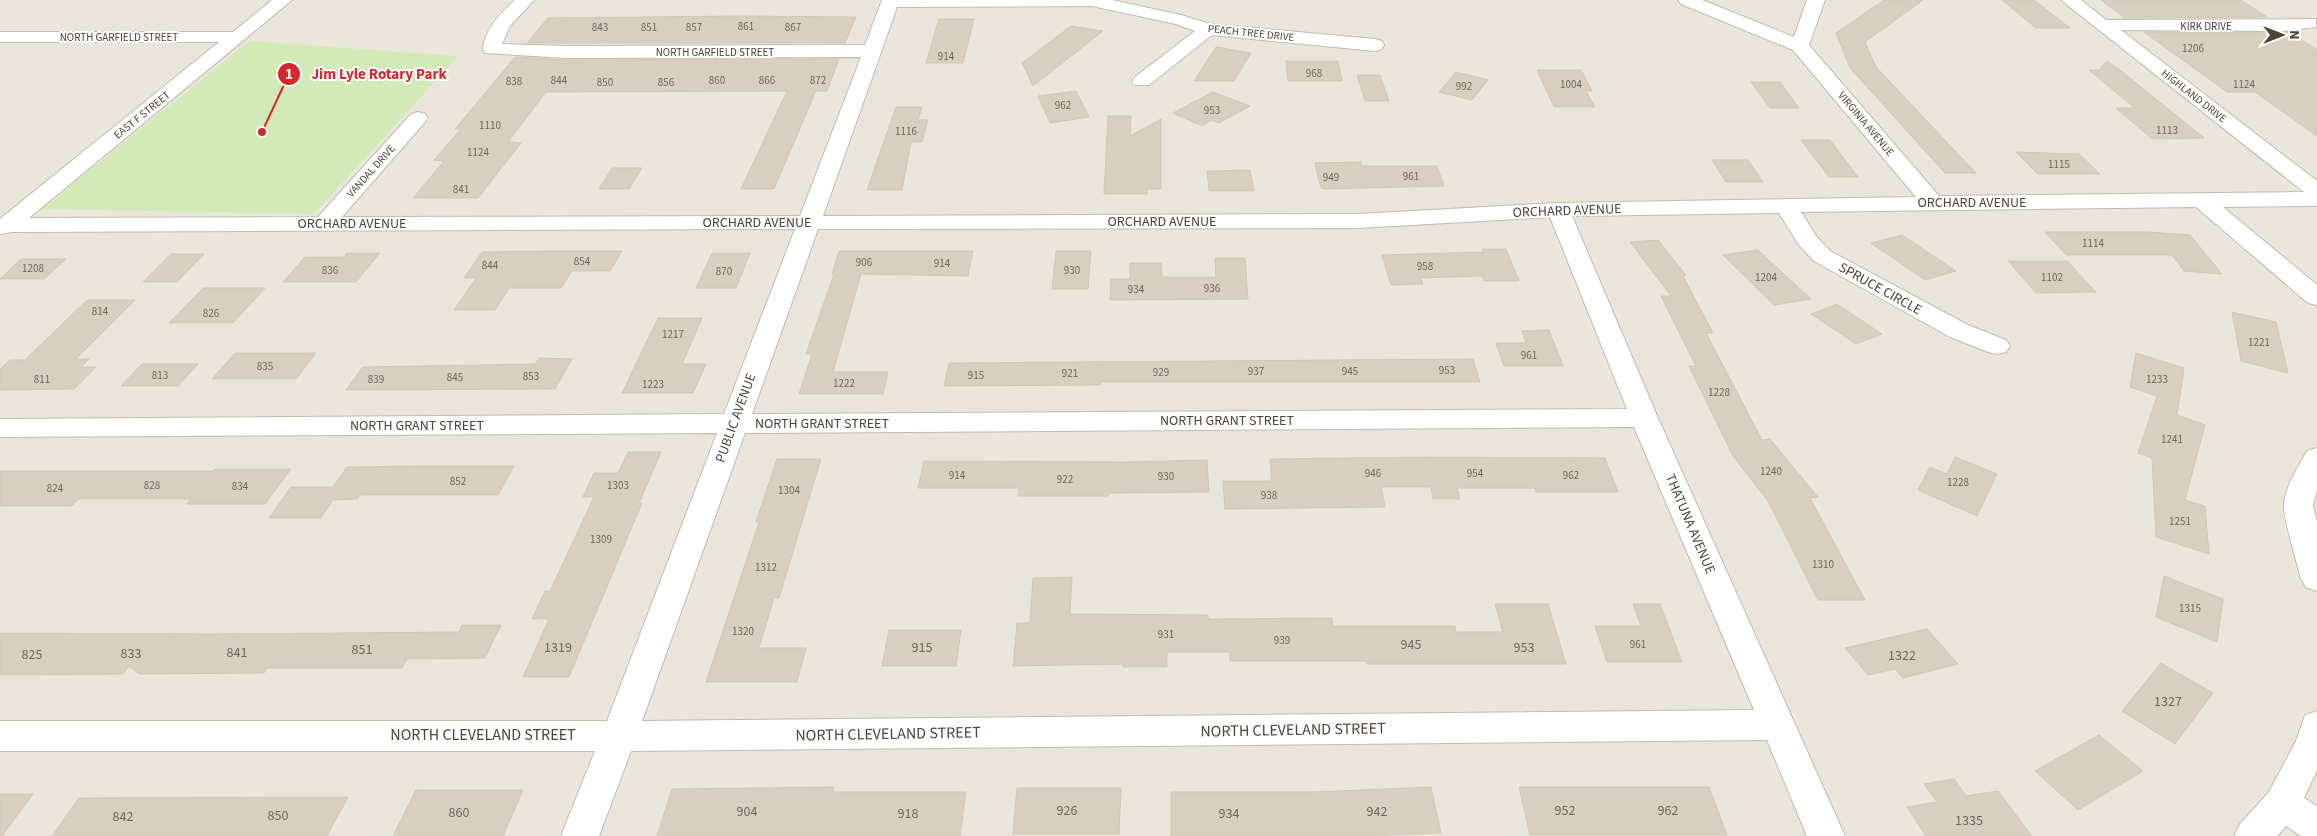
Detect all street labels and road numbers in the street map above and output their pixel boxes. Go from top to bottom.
street label: KIRK DRIVE [2180,19,2232,34]
street label: PEACH TREE DRIVE [1207,21,1295,45]
street label: NORTH GARFIELD STREET [60,30,178,45]
street label: NORTH GARFIELD STREET [656,45,774,60]
street label: HIGHLAND DRIVE [2158,66,2230,126]
street label: EAST F STREET [111,88,173,142]
street label: VIRGINIA AVENUE [1835,89,1898,160]
street label: VANDAL DRIVE [343,141,399,201]
street label: ORCHARD AVENUE [1918,193,2026,213]
street label: ORCHARD AVENUE [1512,199,1622,223]
street label: ORCHARD AVENUE [1108,212,1216,232]
street label: ORCHARD AVENUE [703,213,811,233]
street label: ORCHARD AVENUE [298,214,406,234]
street label: SPRUCE CIRCLE [1835,258,1925,320]
street label: PUBLIC AVENUE [711,370,761,466]
street label: NORTH GRANT STREET [1160,411,1294,431]
street label: NORTH GRANT STREET [755,414,889,434]
street label: NORTH GRANT STREET [350,416,484,436]
street label: THATUNA AVENUE [1660,471,1720,577]
street label: NORTH CLEVELAND STREET [1200,717,1386,743]
street label: NORTH CLEVELAND STREET [795,721,981,747]
street label: NORTH CLEVELAND STREET [390,724,576,746]

